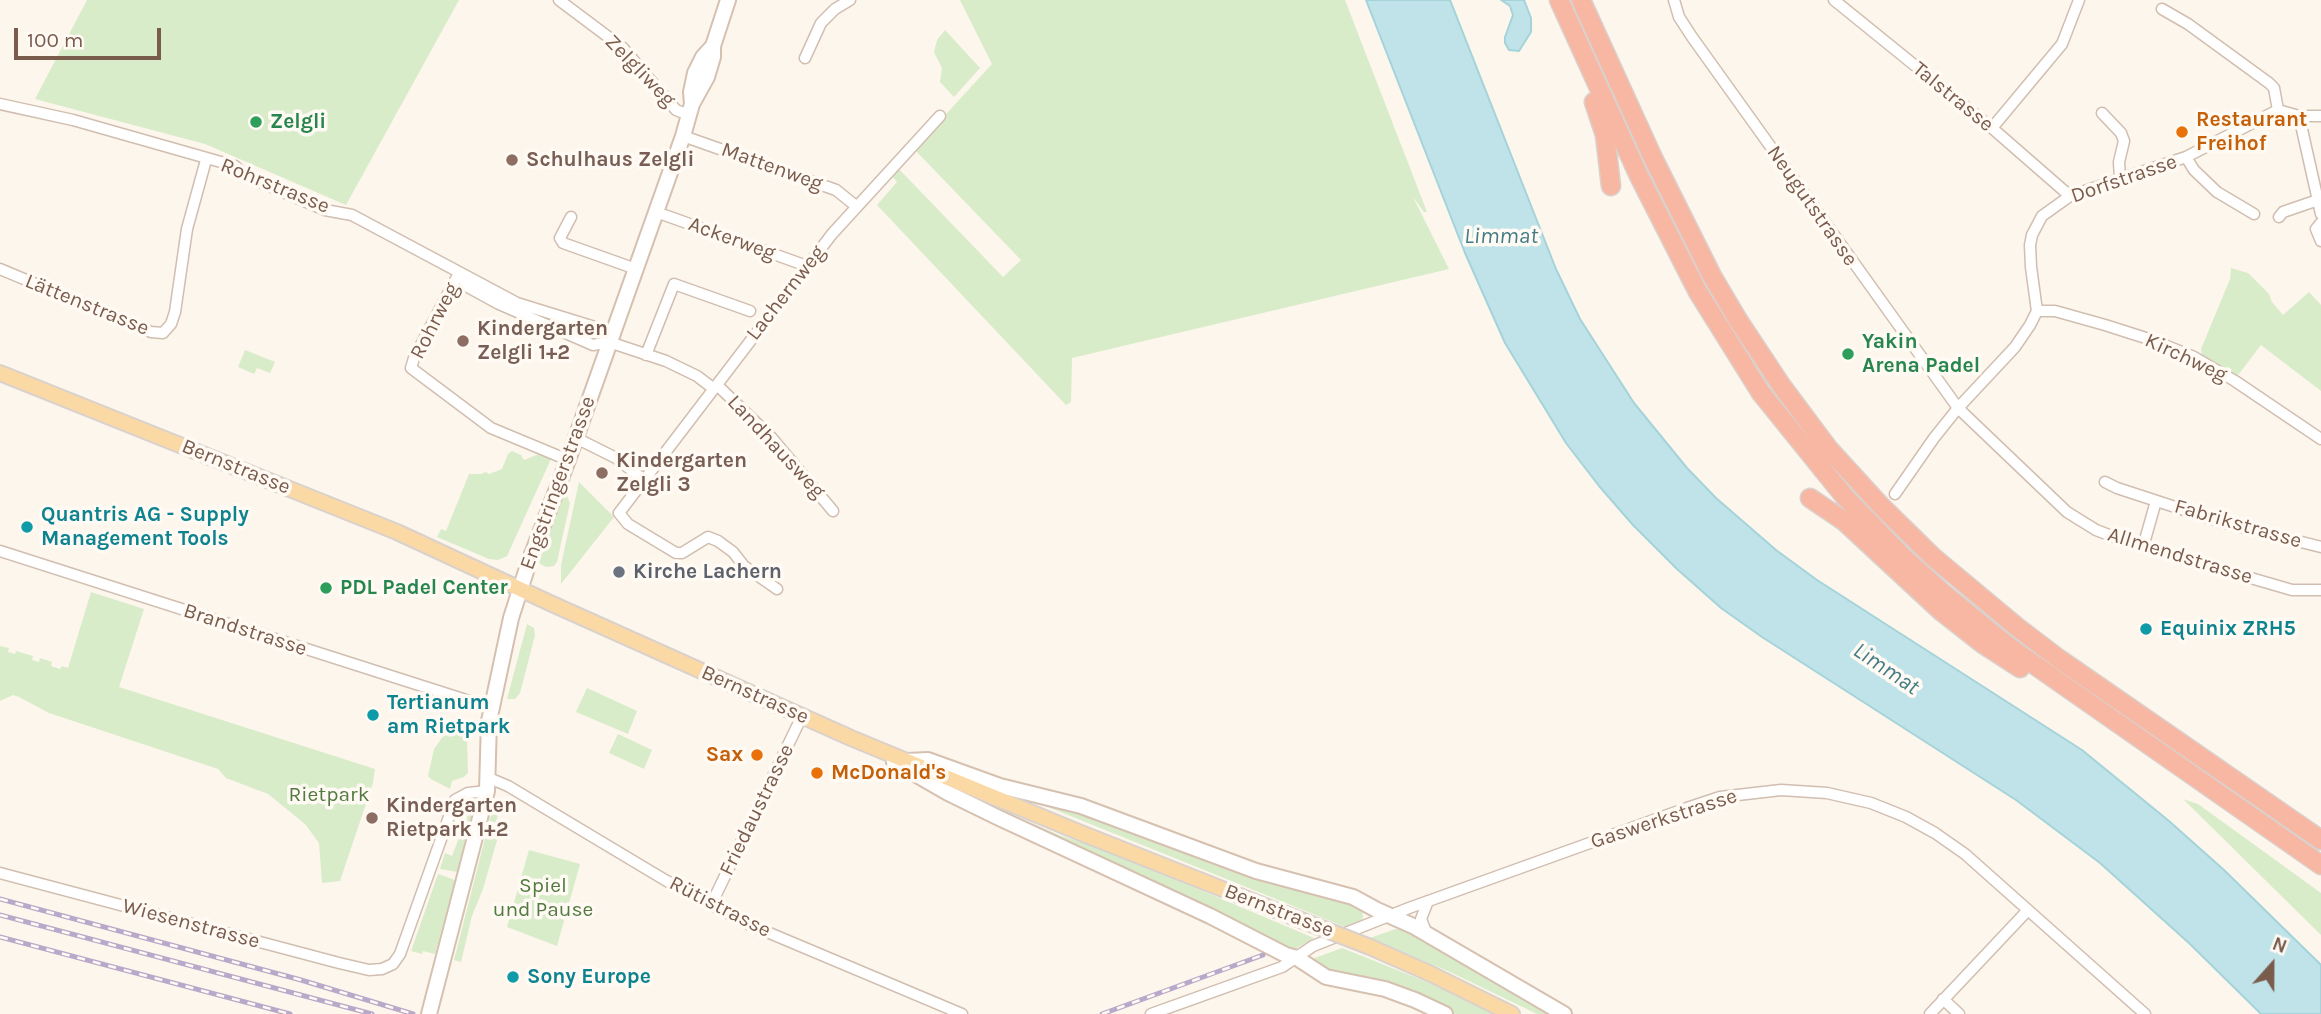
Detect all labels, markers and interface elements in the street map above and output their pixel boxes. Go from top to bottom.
scale bar [18,14,164,58]
text: 100 m [27,28,84,52]
street label: Zelgliweg [599,30,681,112]
street label: Talstrasse [1907,57,1999,137]
place label: Restaurant Freihof [2196,107,2307,157]
place label: Zelgli [270,109,326,135]
marker: Zelgli [248,114,264,130]
marker: Restaurant Freihof [2174,124,2190,140]
street label: Mattenweg [718,137,826,197]
street label: Neugutstrasse [1761,141,1863,271]
place label: Schulhaus Zelgli [526,147,694,173]
street label: Dorfstrasse [2068,149,2180,209]
marker: Schulhaus Zelgli [504,152,520,168]
street label: Rohrstrasse [217,153,333,219]
street label: Ackerweg [685,212,779,266]
water label: Limmat [1464,222,1538,250]
street label: Lachernweg [741,240,831,346]
street label: Lättenstrasse [21,269,153,341]
street label: Rohrweg [405,279,465,363]
place label: Kindergarten Zelgli 1+2 [477,316,608,366]
street label: Kirchweg [2141,328,2231,388]
place label: Yakin Arena Padel [1862,329,1980,379]
marker: Kindergarten Zelgli 1+2 [455,333,471,349]
marker: Yakin Arena Padel [1840,346,1856,362]
street label: Landhausweg [722,390,830,504]
street label: Engstringerstrasse [515,393,601,573]
street label: Bernstrasse [178,434,294,500]
place label: Kindergarten Zelgli 3 [616,448,747,498]
marker: Kindergarten Zelgli 3 [594,465,610,481]
street label: Fabrikstrasse [2172,494,2304,554]
place label: Quantris AG - Supply Management Tools [41,502,249,552]
marker: Quantris AG - Supply Management Tools [19,519,35,535]
street label: Allmendstrasse [2104,522,2256,590]
place label: Kirche Lachern [633,559,782,585]
marker: Kirche Lachern [611,564,627,580]
place label: PDL Padel Center [340,575,508,601]
marker: PDL Padel Center [318,580,334,596]
street label: Brandstrasse [180,598,310,662]
place label: Equinix ZRH5 [2160,616,2296,642]
marker: Equinix ZRH5 [2138,621,2154,637]
water label: Limmat [1848,637,1924,701]
street label: Bernstrasse [697,660,813,730]
place label: Tertianum am Rietpark [387,690,510,740]
marker: Tertianum am Rietpark [365,707,381,723]
street label: Friedaustrasse [714,740,800,880]
place label: Sax [706,742,743,768]
marker: Sax [749,747,765,763]
place label: McDonald's [831,760,946,786]
marker: McDonald's [809,765,825,781]
park label: Rietpark [288,782,370,808]
street label: Gaswerkstrasse [1588,783,1740,855]
place label: Kindergarten Rietpark 1+2 [386,793,517,843]
marker: Kindergarten Rietpark 1+2 [364,810,380,826]
street label: Rütistrasse [665,871,775,943]
park label: Spiel und Pause [493,873,593,923]
street label: Bernstrasse [1221,879,1337,943]
street label: Wiesenstrasse [120,894,262,954]
north arrow [2237,930,2307,1000]
text: N [2269,933,2290,958]
place label: Sony Europe [527,964,651,990]
marker: Sony Europe [505,969,521,985]

